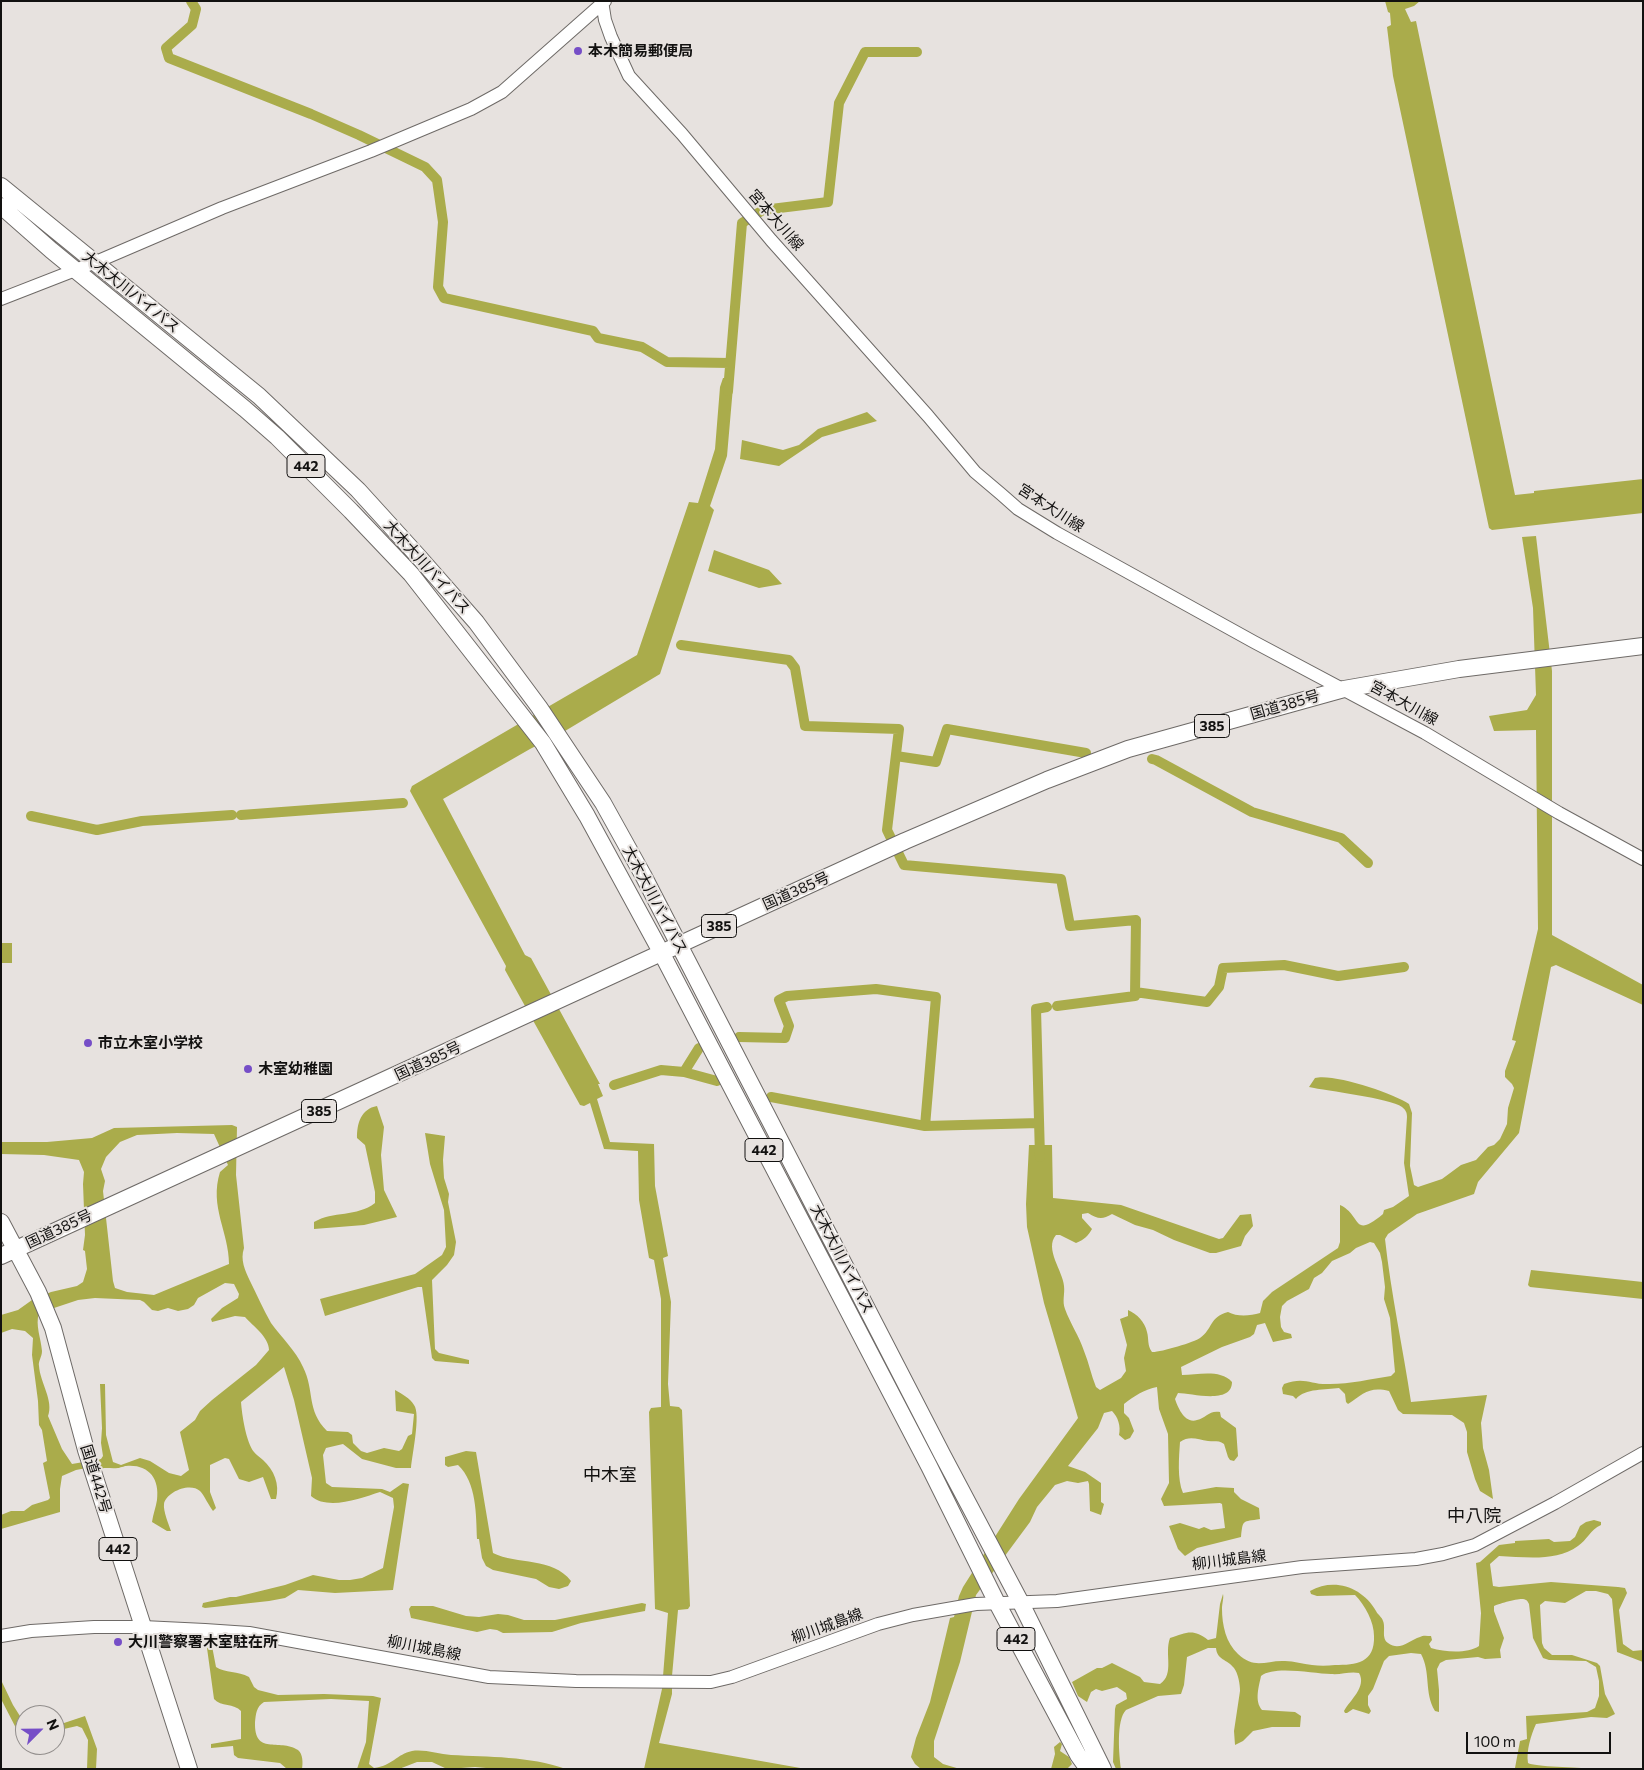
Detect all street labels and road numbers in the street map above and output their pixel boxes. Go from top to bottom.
street label: 宮本大川線 [745,186,807,254]
street label: 大木大川バイパス [79,247,183,337]
road number: 442 [287,454,325,478]
street label: 宮本大川線 [1015,480,1087,536]
street label: 大木大川バイパス [380,516,474,618]
street label: 宮本大川線 [1367,677,1441,729]
street label: 国道385号 [1248,687,1322,723]
road number: 385 [1194,714,1230,738]
street label: 大木大川バイパス [619,843,691,957]
street label: 国道385号 [760,868,832,914]
road number: 385 [702,914,736,938]
street label: 国道385号 [392,1038,464,1084]
road number: 385 [302,1100,336,1122]
road number: 442 [745,1138,783,1162]
street label: 大木大川バイパス [807,1201,877,1317]
street label: 国道385号 [23,1206,95,1252]
street label: 国道442号 [77,1442,115,1516]
road number: 442 [99,1538,137,1560]
street label: 柳川城島線 [1191,1546,1267,1574]
street label: 柳川城島線 [789,1605,865,1647]
road number: 442 [997,1628,1035,1650]
street label: 柳川城島線 [385,1632,463,1664]

